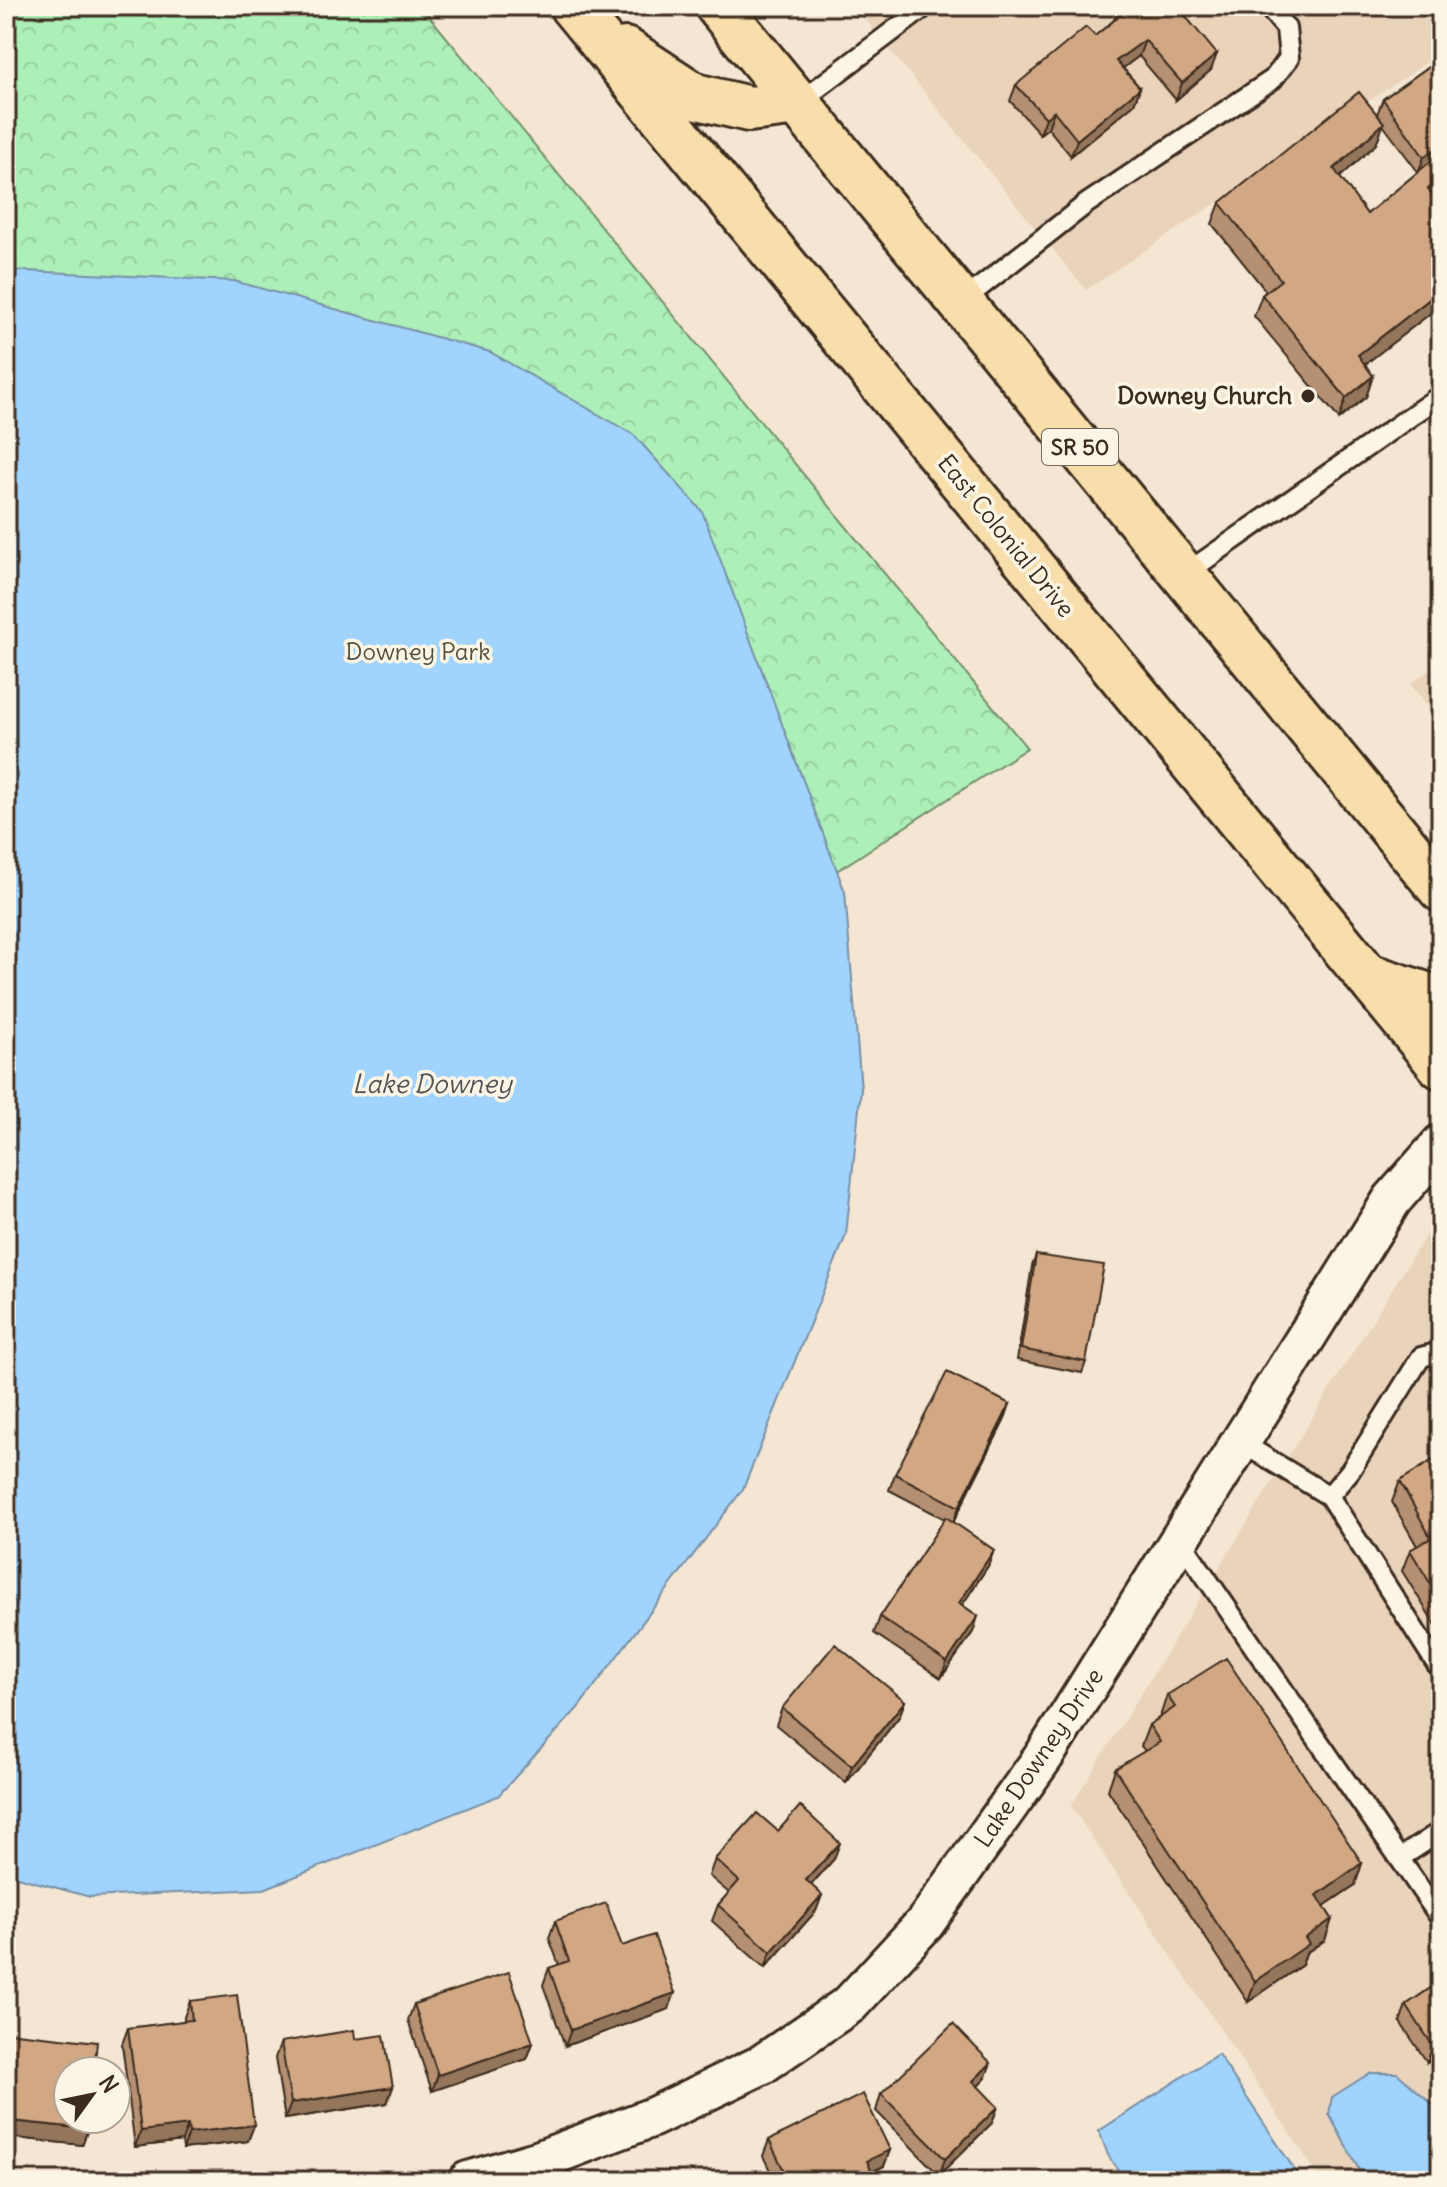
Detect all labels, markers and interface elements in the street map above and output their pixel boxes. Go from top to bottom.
place label: Downey Church [1117,380,1292,410]
marker: Downey Church [1299,387,1317,405]
road number: SR 50 [1042,429,1118,465]
street label: East Colonial Drive [932,448,1082,623]
park label: Downey Park [345,636,491,666]
water label: Lake Downey [352,1067,514,1100]
street label: Lake Downey Drive [967,1662,1109,1853]
north arrow [52,2055,132,2135]
text: N [93,2070,125,2098]

